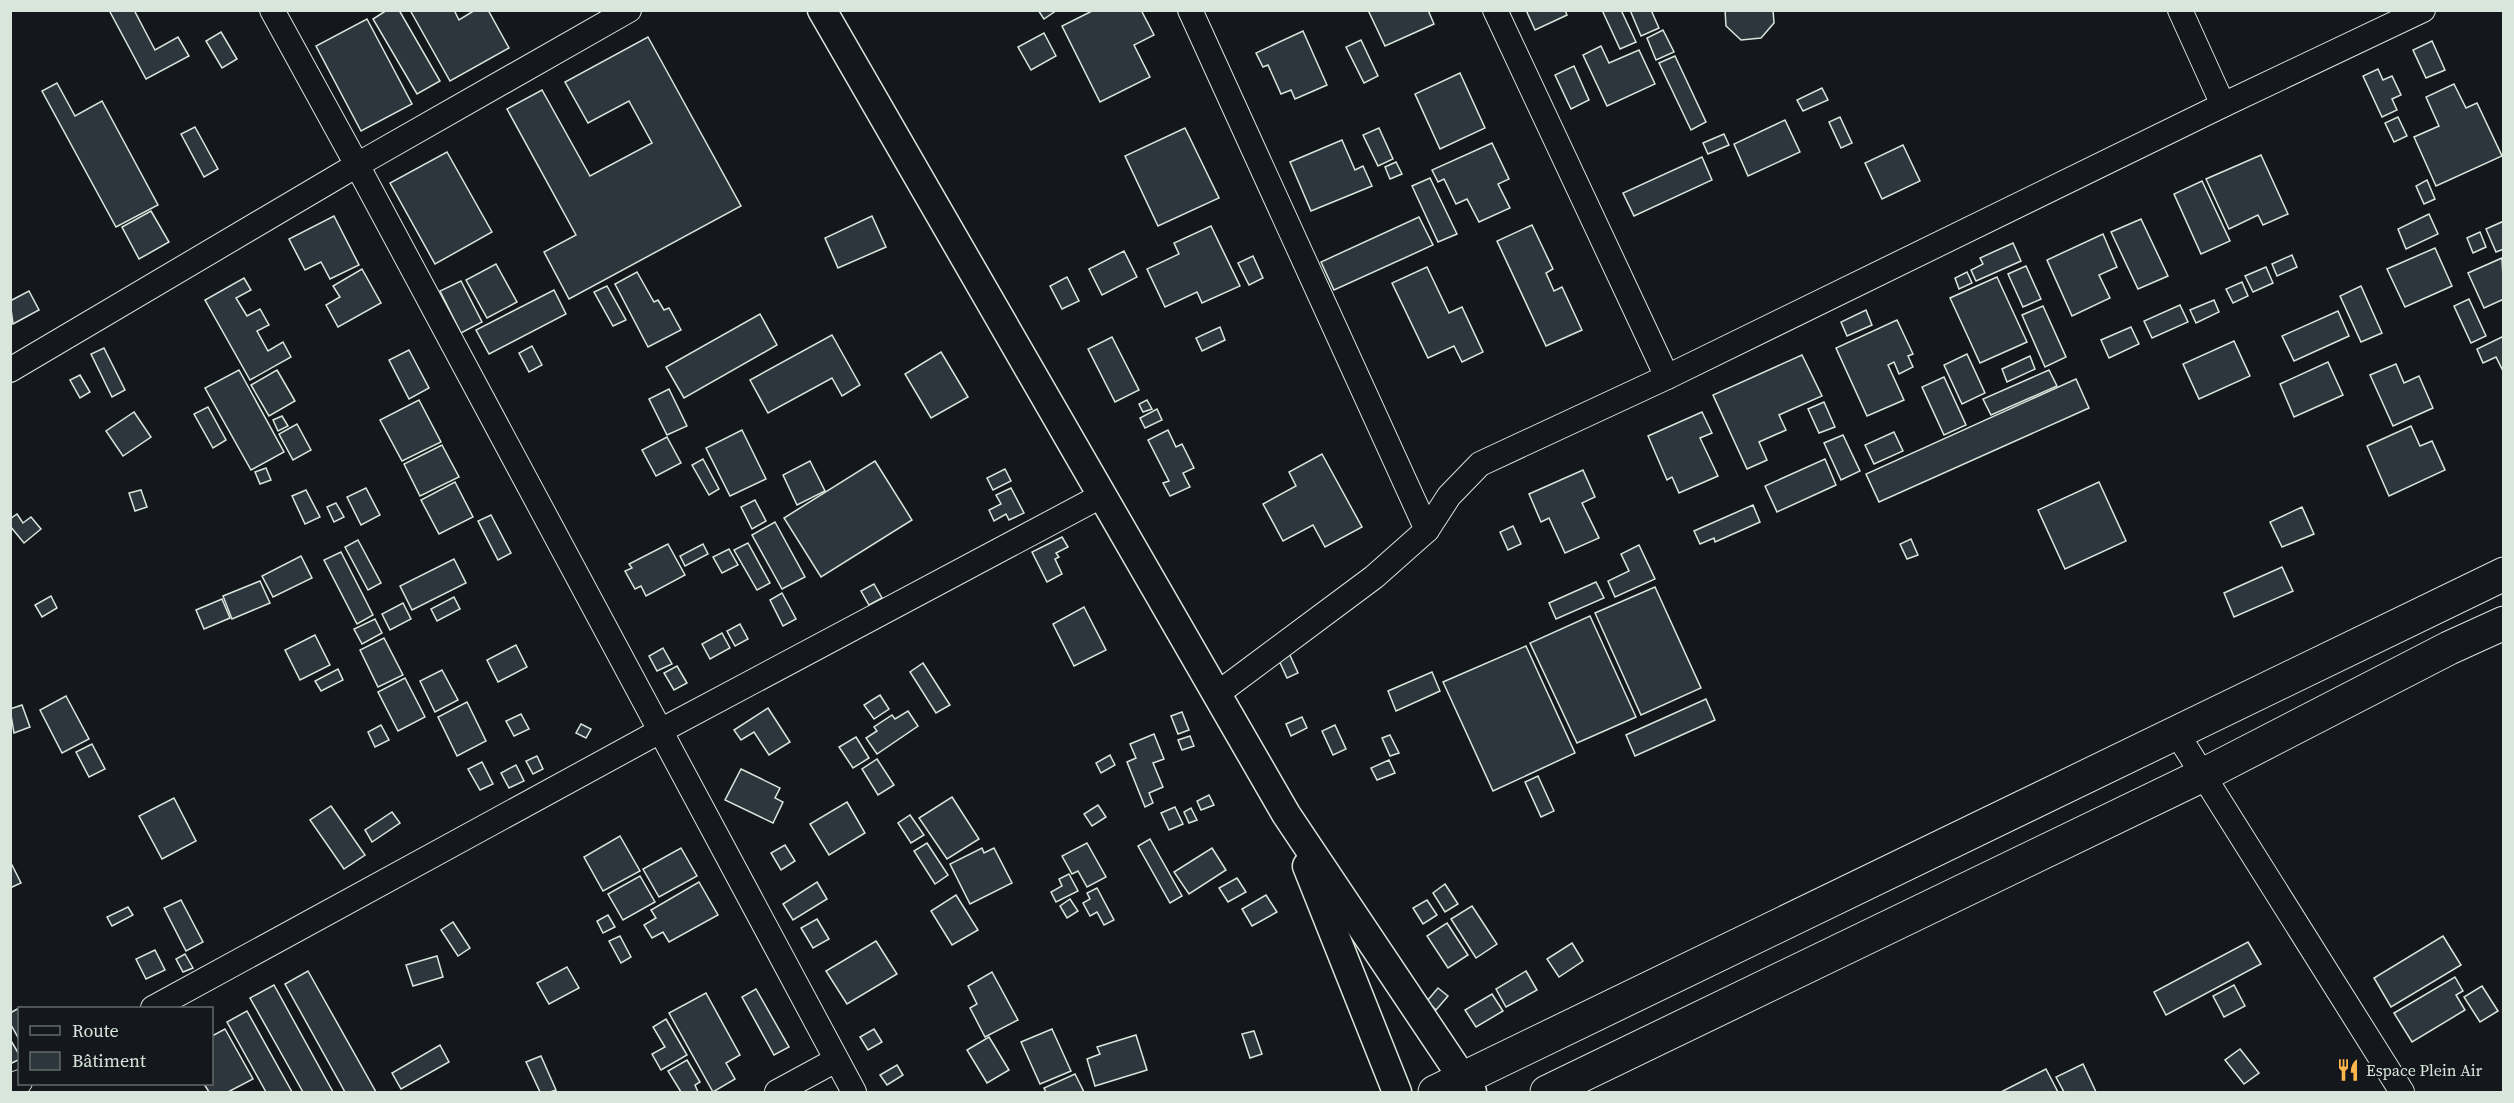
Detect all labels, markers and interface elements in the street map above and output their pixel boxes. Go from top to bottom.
legend [18,1007,213,1085]
text: Route [72,1018,119,1043]
text: Bâtiment [72,1048,146,1073]
restaurant icon: Espace Plein Air [2335,1057,2361,1083]
place label: Espace Plein Air [2366,1059,2483,1081]

